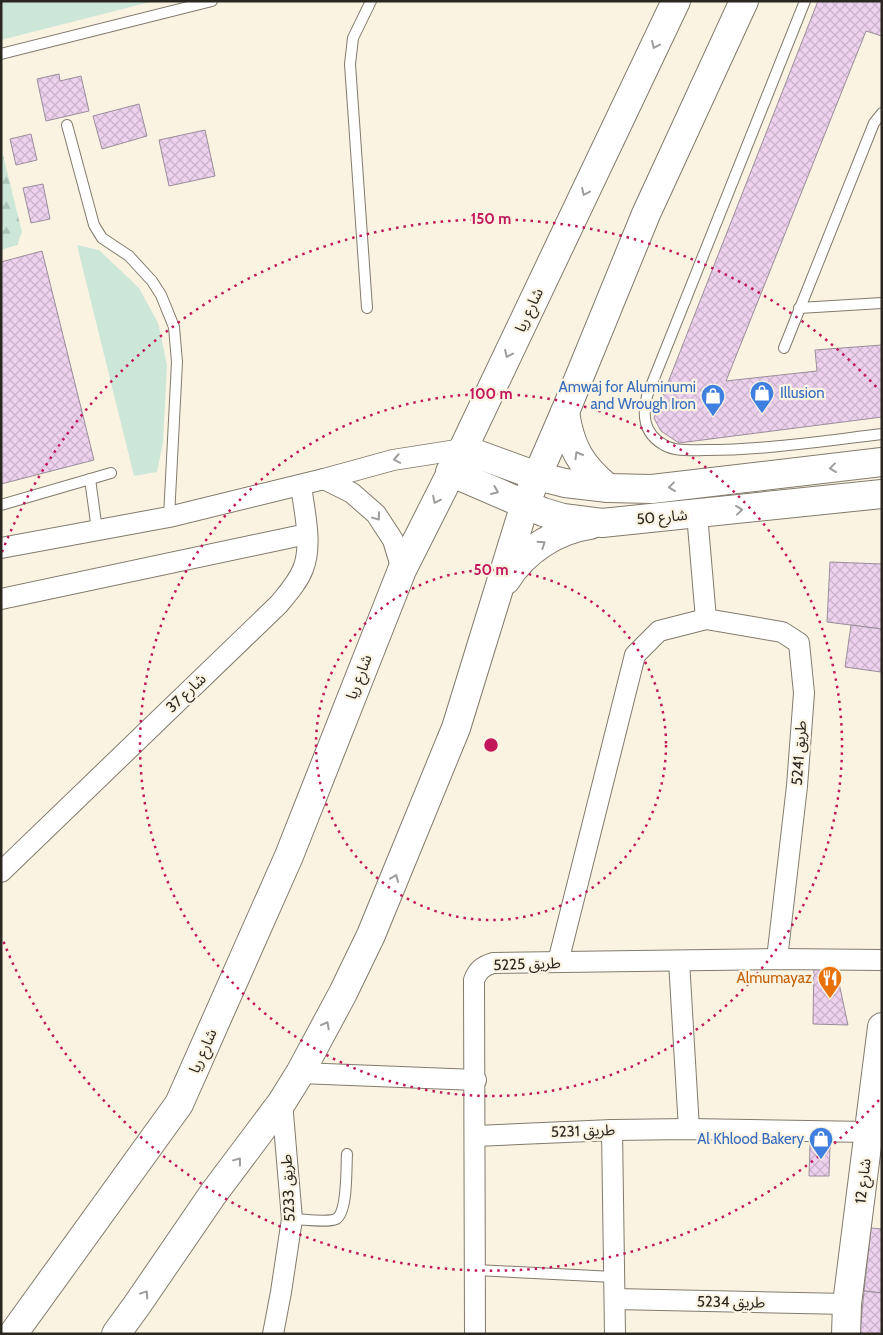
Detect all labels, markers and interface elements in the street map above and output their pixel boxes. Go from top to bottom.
one-way arrow [651,40,661,49]
one-way arrow [581,187,591,196]
text: 150 m [471,210,511,228]
street label: شارع ريا [511,285,550,336]
one-way arrow [504,349,514,358]
place label: Amwaj for Aluminumi and Wrough Iron [559,378,696,413]
shop icon: Illusion [749,380,775,414]
shop icon: Amwaj for Aluminumi and Wrough Iron [700,383,726,417]
place label: Illusion [780,384,825,402]
text: 100 m [469,385,513,403]
one-way arrow [574,452,584,461]
one-way arrow [393,453,402,464]
one-way arrow [829,462,837,473]
one-way arrow [668,481,676,492]
one-way arrow [490,485,499,496]
one-way arrow [432,495,442,504]
one-way arrow [735,505,743,516]
street label: شارع 50 [636,506,689,531]
one-way arrow [371,511,380,521]
one-way arrow [537,541,546,550]
text: 50 m [473,561,509,579]
street label: شارع ريا [342,652,379,703]
street label: شارع 37 [162,670,212,718]
street label: طريق 5241 [788,720,811,786]
centre of rings [482,736,500,754]
one-way arrow [389,874,399,883]
street label: طريق 5225 [493,954,561,975]
restaurant icon: Almumayaz [817,965,843,999]
place label: Almumayaz [737,969,812,987]
one-way arrow [320,1021,330,1030]
street label: شارع ريا [185,1026,224,1077]
street label: طريق 5231 [550,1121,616,1142]
shop icon: Al Khlood Bakery [808,1126,834,1160]
place label: Al Khlood Bakery [697,1130,804,1148]
street label: طريق 5233 [277,1154,300,1222]
street label: شارع 12 [851,1157,878,1205]
one-way arrow [232,1158,240,1167]
one-way arrow [139,1291,148,1300]
street label: طريق 5234 [697,1292,765,1313]

